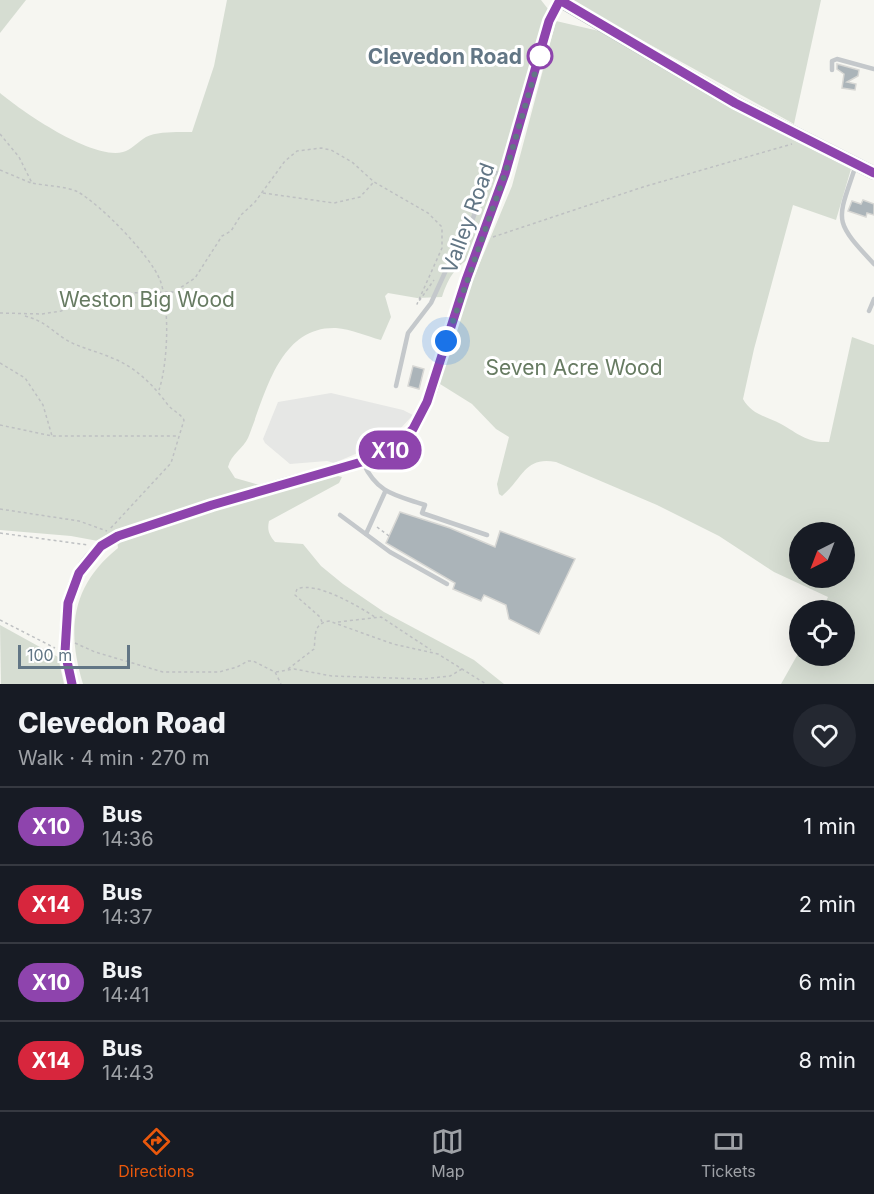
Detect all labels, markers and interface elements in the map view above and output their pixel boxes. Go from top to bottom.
marker: Clevedon Road [527,43,553,69]
place label: Clevedon Road [368,44,522,69]
street label: Valley Road [436,159,500,277]
park label: Weston Big Wood [59,287,235,312]
your location [431,326,461,356]
park label: Seven Acre Wood [485,355,663,380]
line badge: X10 [356,430,424,470]
text: X10 [371,438,409,463]
north arrow [789,522,855,588]
map controls [789,522,855,666]
button: locate [789,600,855,666]
scale bar [18,642,130,670]
text: 100 m [27,645,72,665]
button: heart [793,704,856,767]
text: Clevedon Road [18,706,226,740]
text: Walk · 4 min · 270 m [18,746,209,770]
text: Bus [102,801,143,827]
text: 1 min [803,813,856,839]
text: X10 [32,814,70,839]
text: 14:36 [102,827,154,851]
text: Bus [102,879,143,905]
text: 2 min [799,891,856,917]
text: X14 [32,892,70,917]
text: 14:37 [102,905,153,929]
text: Bus [102,957,143,983]
text: 6 min [799,969,856,995]
text: X10 [32,970,70,995]
text: 14:41 [102,983,149,1007]
text: Bus [102,1035,143,1061]
text: 8 min [799,1047,856,1073]
text: X14 [32,1048,70,1073]
text: 14:43 [102,1061,154,1085]
tab: Directions [118,1125,195,1181]
tab: Map [431,1125,464,1181]
tab: Tickets [701,1125,756,1181]

